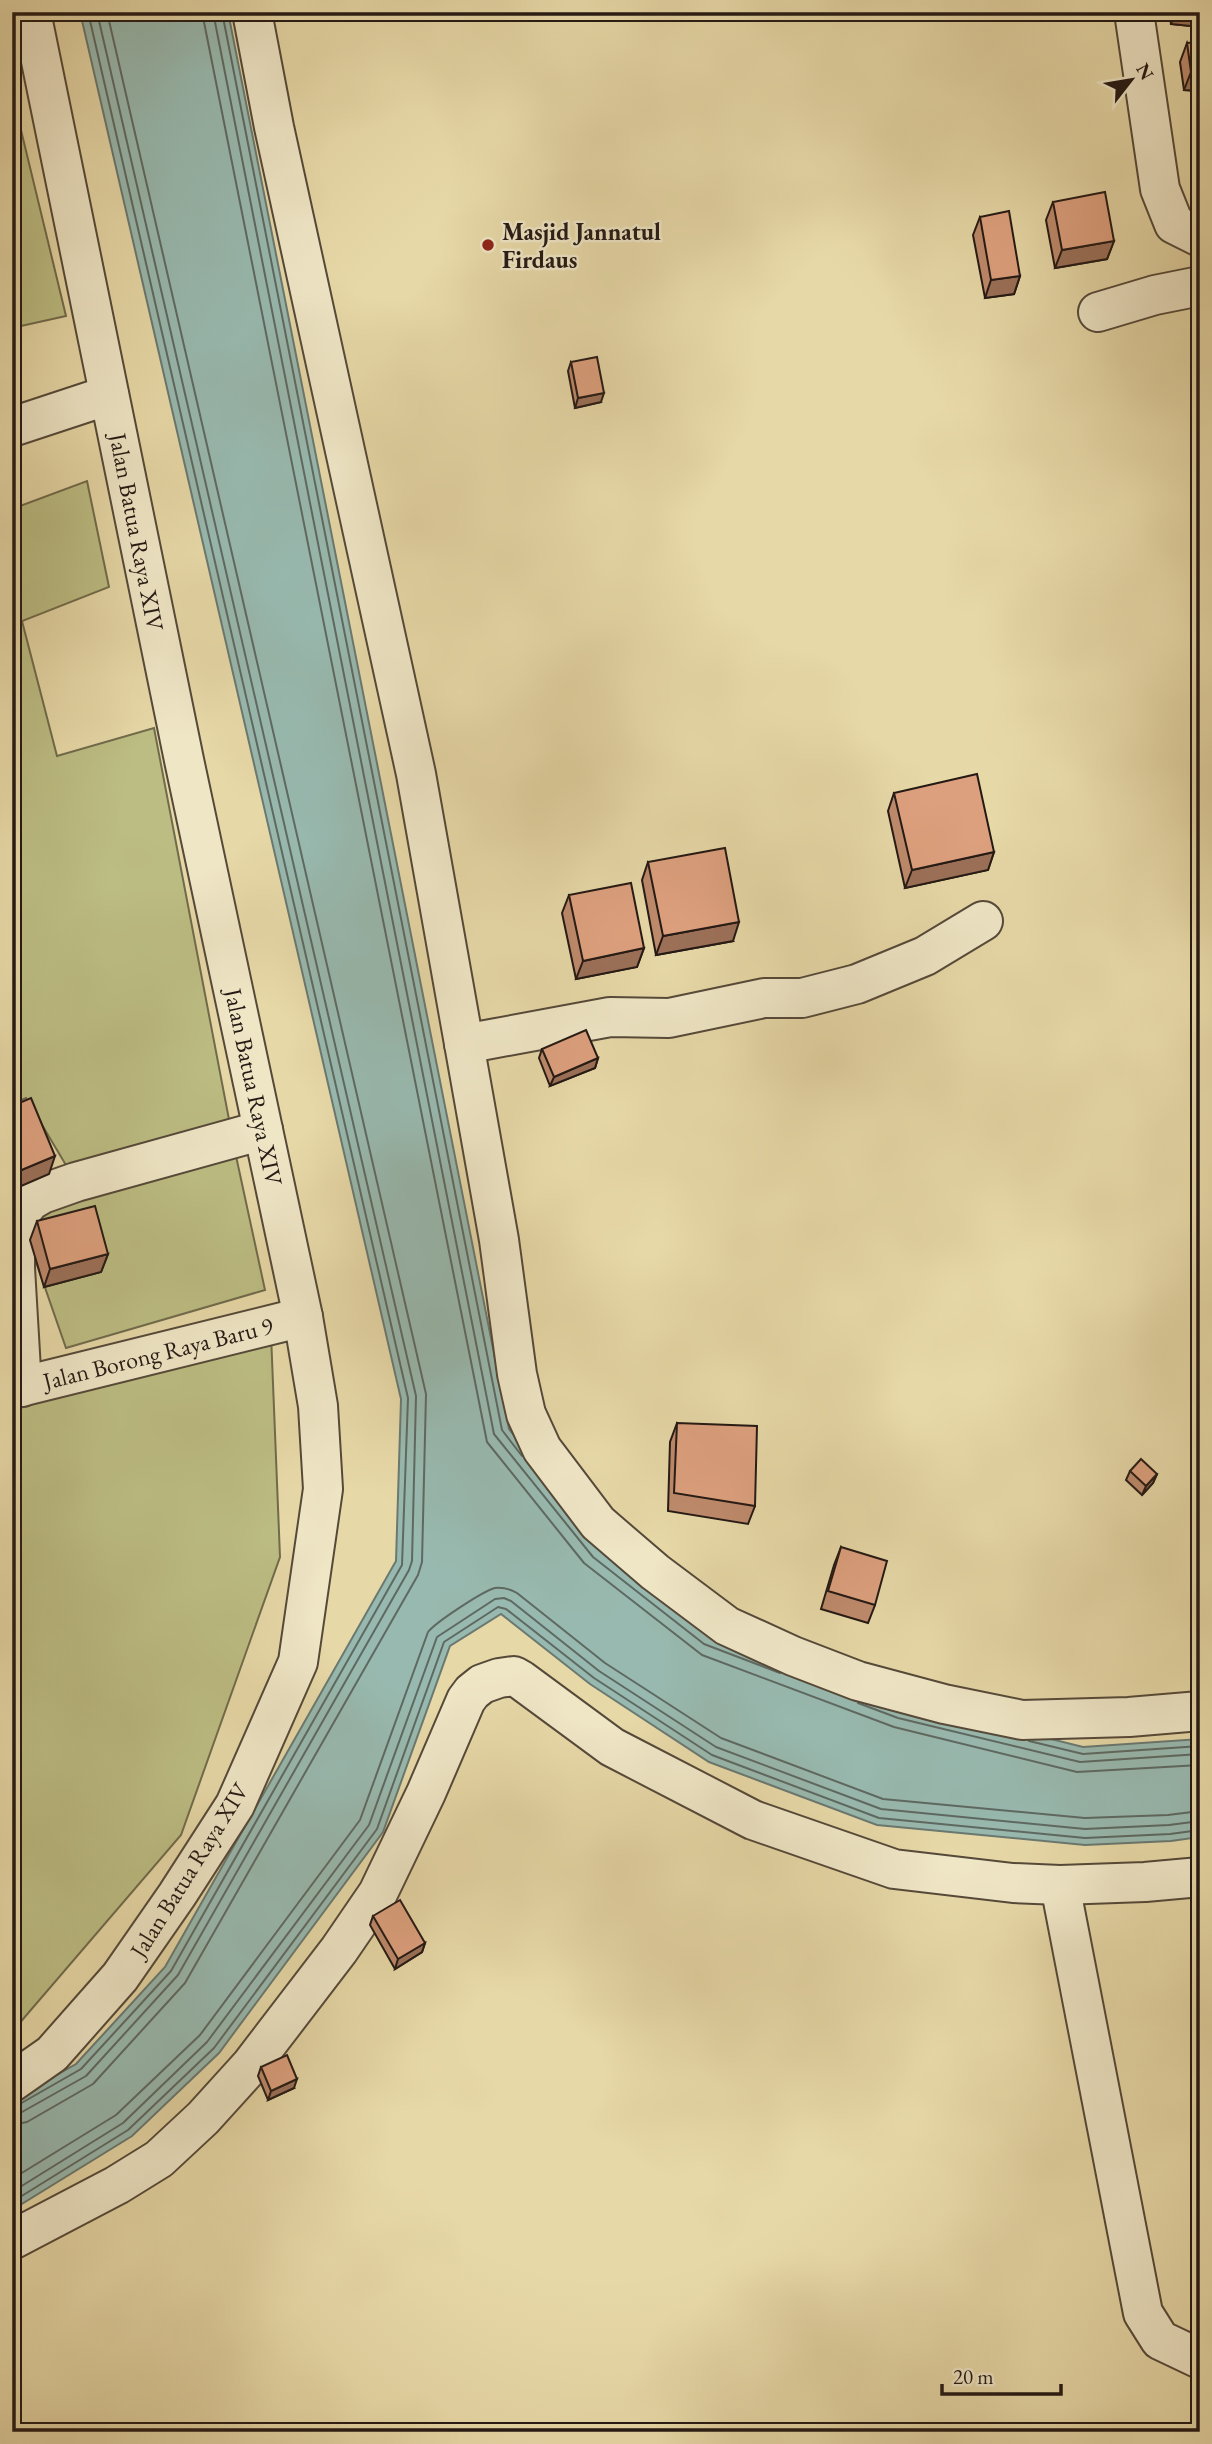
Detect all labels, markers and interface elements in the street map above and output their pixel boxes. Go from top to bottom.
north arrow [1096,46,1166,116]
text: N [1130,58,1160,85]
place label: Masjid Jannatul Firdaus [502,216,661,275]
marker: Masjid Jannatul Firdaus [480,237,496,253]
street label: Jalan Batua Raya XIV [102,428,172,634]
street label: Jalan Batua Raya XIV [218,984,290,1189]
street label: Jalan Borong Raya Baru 9 [38,1309,277,1397]
street label: Jalan Batua Raya XIV [122,1776,256,1965]
scale bar [942,2353,1062,2397]
text: 20 m [953,2363,994,2390]

